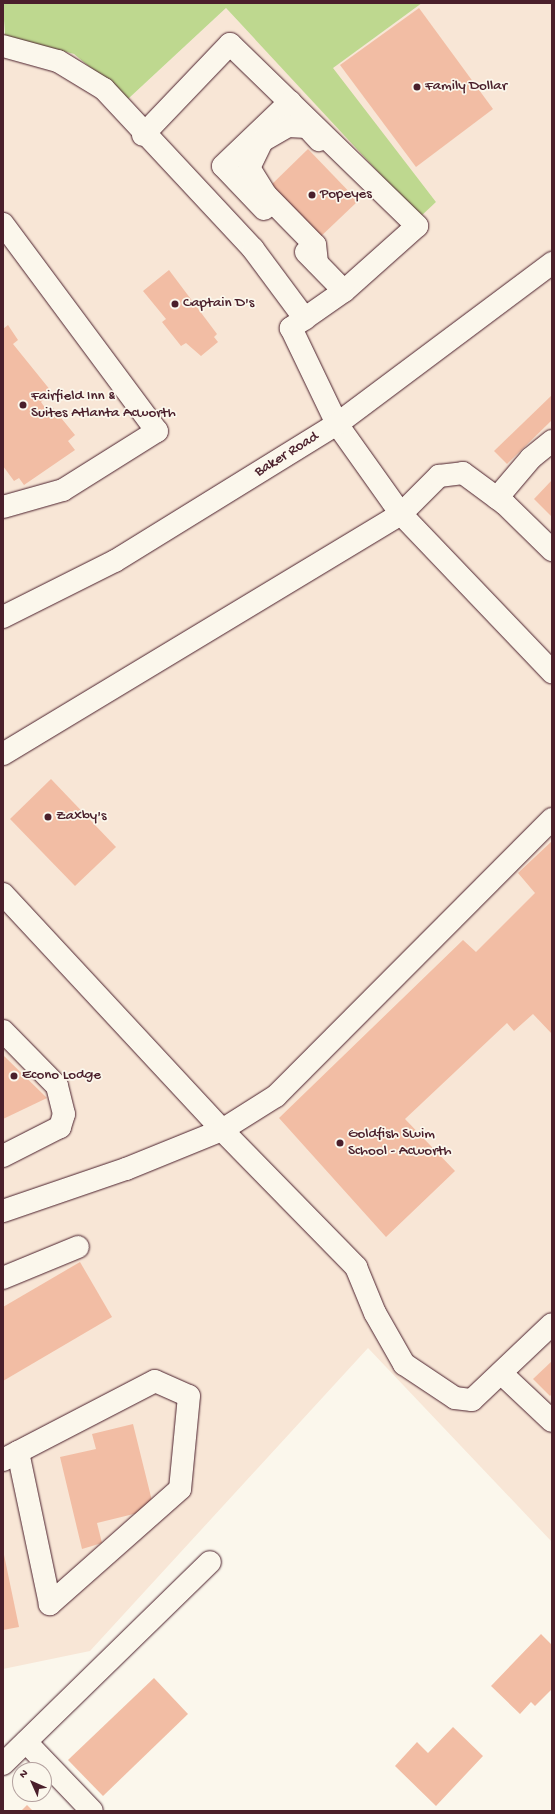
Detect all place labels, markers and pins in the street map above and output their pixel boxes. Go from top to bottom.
place label: Family Dollar [425,78,507,96]
marker: Family Dollar [412,82,422,92]
place label: Popeyes [320,186,372,204]
marker: Popeyes [307,190,317,200]
place label: Captain D's [183,295,254,313]
marker: Captain D's [170,299,180,309]
place label: Fairfield Inn & Suites Atlanta Acworth [31,387,176,422]
marker: Fairfield Inn & Suites Atlanta Acworth [18,400,28,410]
place label: Zaxby's [56,808,107,826]
marker: Zaxby's [43,812,53,822]
place label: Econo Lodge [22,1067,101,1085]
marker: Econo Lodge [9,1071,19,1081]
place label: Goldfish Swim School - Acworth [348,1125,452,1160]
marker: Goldfish Swim School - Acworth [335,1138,345,1148]

